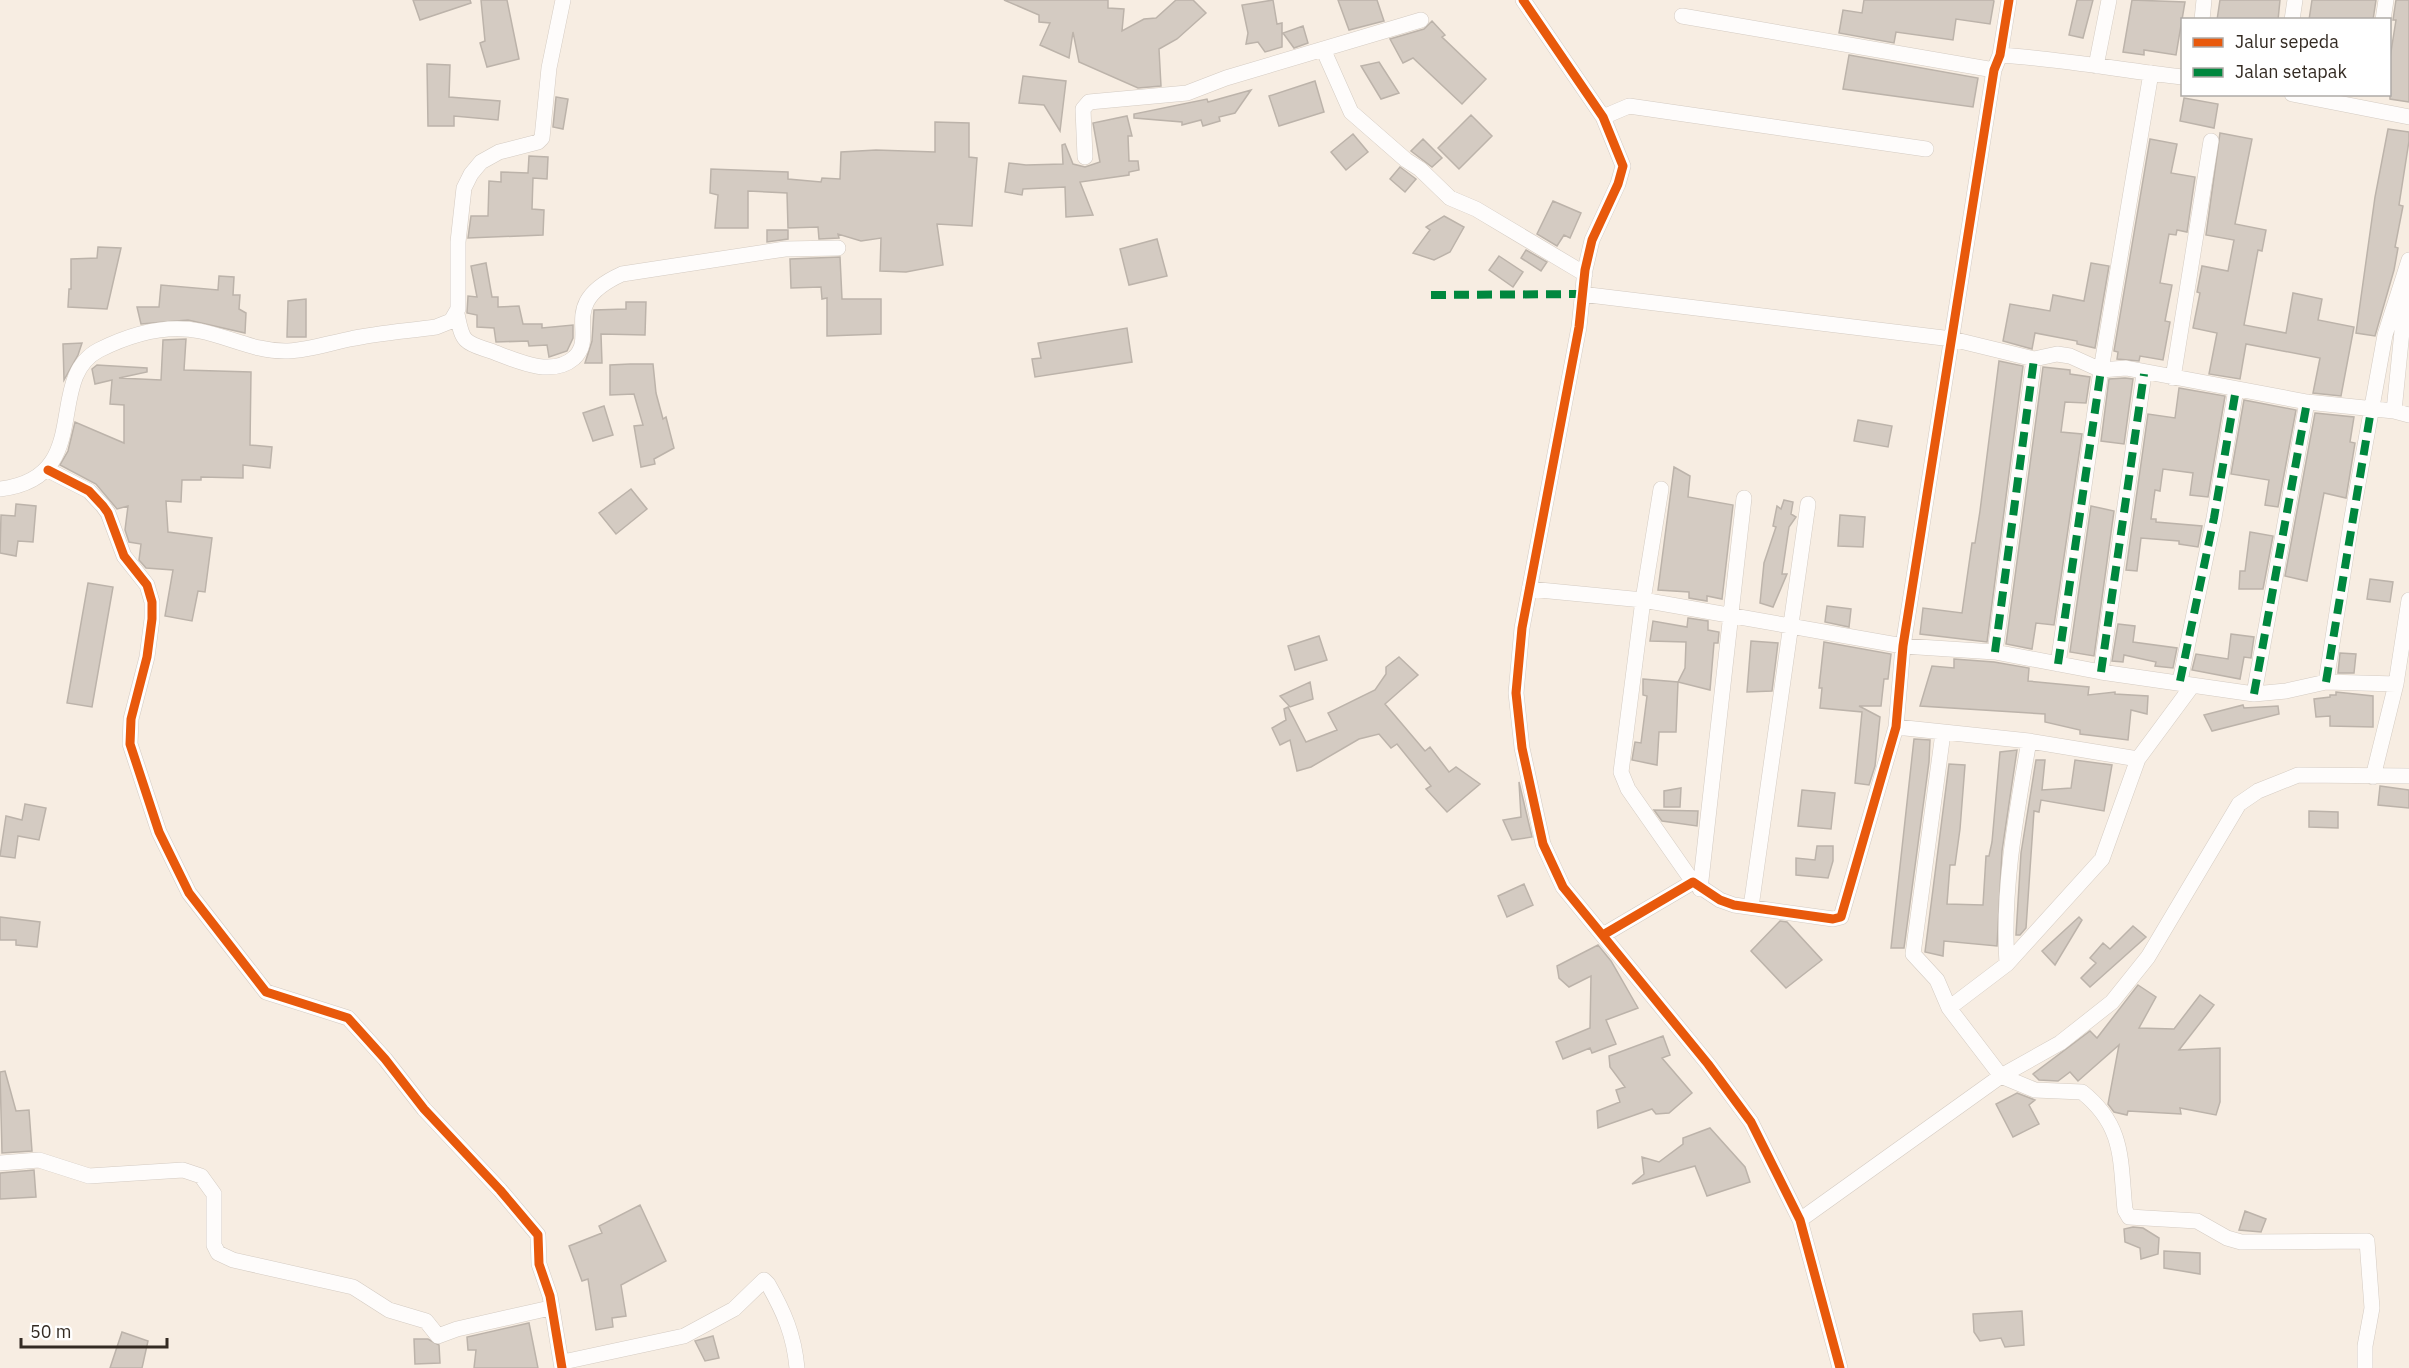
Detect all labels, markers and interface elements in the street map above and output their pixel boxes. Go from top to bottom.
legend [2181,18,2391,96]
text: Jalur sepeda [2235,30,2339,53]
text: Jalan setapak [2235,60,2347,83]
scale bar [21,1311,166,1349]
text: 50 m [30,1320,72,1343]

